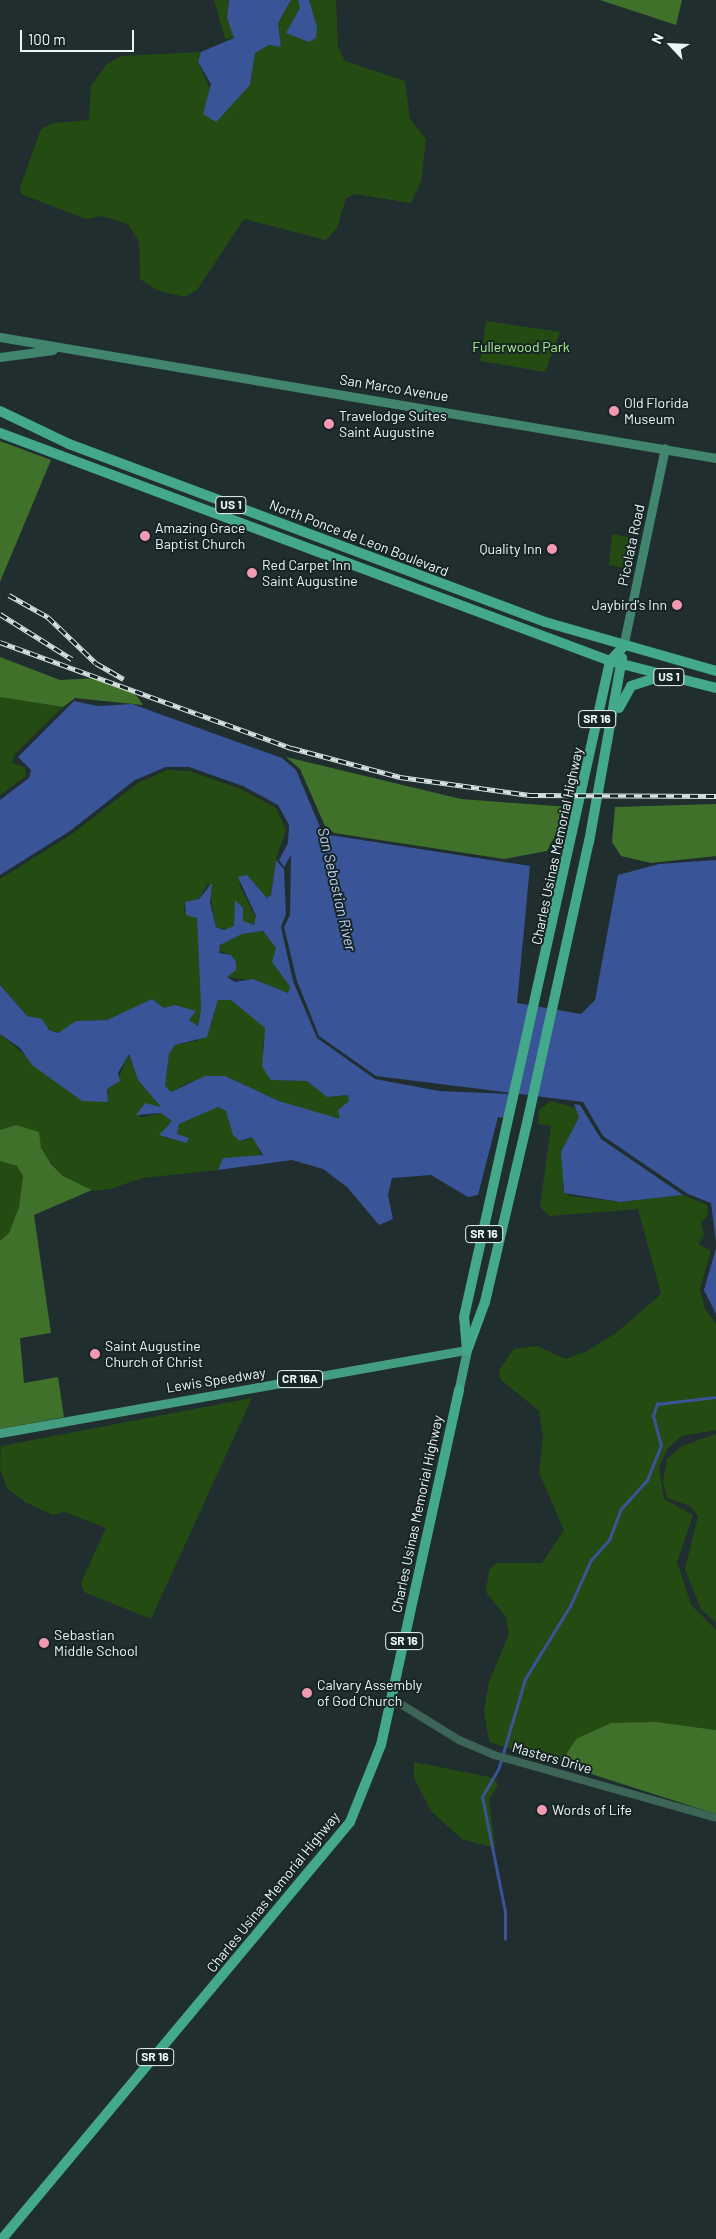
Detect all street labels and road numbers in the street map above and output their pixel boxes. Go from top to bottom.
street label: San Marco Avenue [338,371,450,405]
road number: US 1 [215,496,247,514]
street label: North Ponce de Leon Boulevard [267,496,451,580]
street label: Picolata Road [614,503,648,587]
road number: US 1 [653,668,685,686]
road number: SR 16 [577,710,617,729]
street label: Charles Usinas Memorial Highway [528,746,586,946]
road number: SR 16 [464,1224,504,1244]
street label: Lewis Speedway [165,1364,267,1396]
road number: CR 16A [276,1370,324,1388]
street label: Charles Usinas Memorial Highway [388,1414,446,1614]
road number: SR 16 [384,1632,424,1650]
street label: Masters Drive [510,1739,594,1777]
street label: Charles Usinas Memorial Highway [203,1808,343,1976]
road number: SR 16 [135,2048,175,2066]

